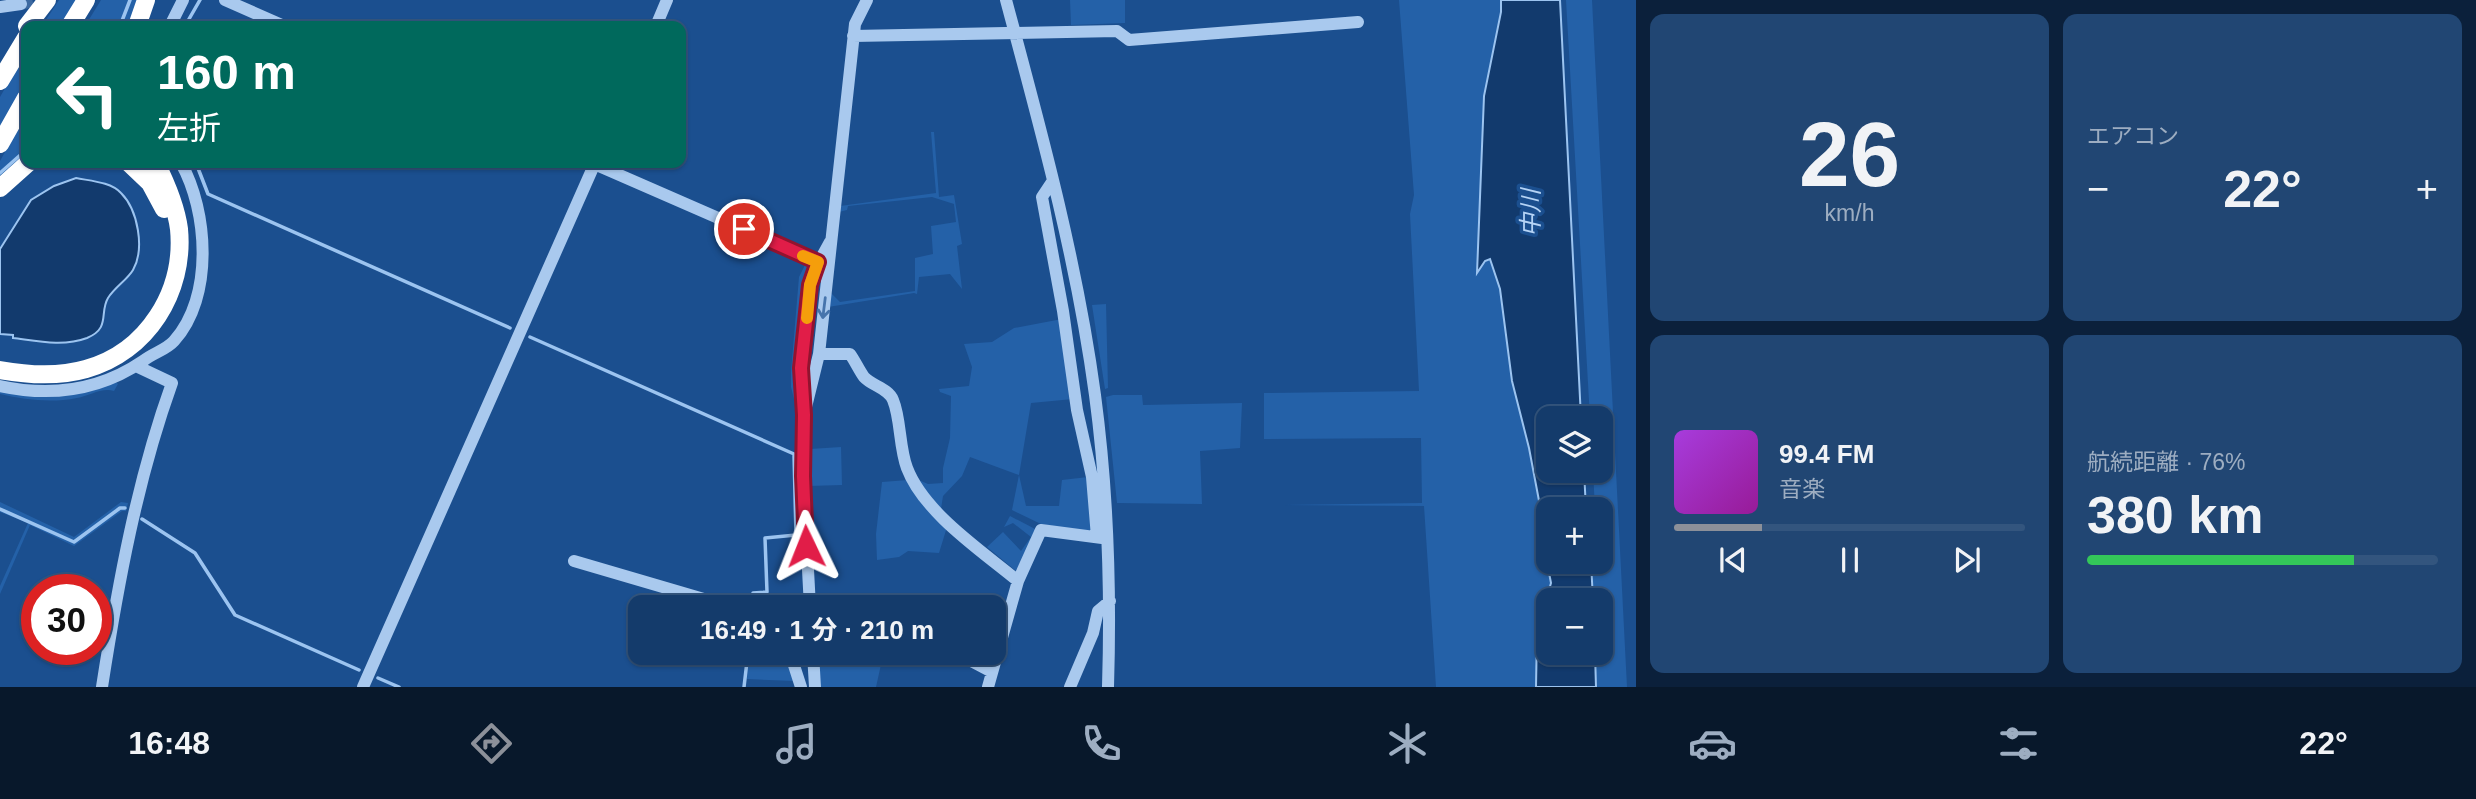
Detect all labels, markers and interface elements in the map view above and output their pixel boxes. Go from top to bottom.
text: 160 m [157,45,296,99]
icon: left [42,49,133,140]
text: 26 [1799,104,1900,205]
text: 左折 [157,110,221,146]
text: エアコン [2087,123,2179,149]
text: 22° [2223,160,2302,218]
text: − [2087,168,2109,210]
text: + [2416,168,2438,210]
water label: 中川 [1517,186,1544,237]
pin [714,199,774,259]
text: km/h [1825,200,1874,226]
icon: arrive [725,210,763,248]
one-way arrow [818,296,831,319]
map controls [1536,406,1613,665]
button: layers [1536,406,1613,483]
text: 99.4 FM [1779,439,1874,469]
text: 航続距離 · 76% [2087,449,2245,475]
text: 音楽 [1779,476,1825,502]
text: 380 km [2087,486,2263,544]
button: + [1536,497,1613,574]
position arrow [769,509,843,583]
icon: previous [1714,541,1752,579]
icon: pause [1831,541,1869,579]
icon: next [1948,541,1986,579]
speed limit sign: 30 [21,574,112,665]
button: − [1536,588,1613,665]
text: 16:49 · 1 分 · 210 m [700,615,934,645]
icon: directions [467,719,516,768]
icon: music [772,719,821,768]
icon: phone [1077,719,1126,768]
icon: climate [1383,719,1432,768]
icon: car [1688,719,1737,768]
icon: filters [1994,719,2043,768]
text: 16:48 [128,725,210,761]
text: 22° [2299,725,2348,761]

